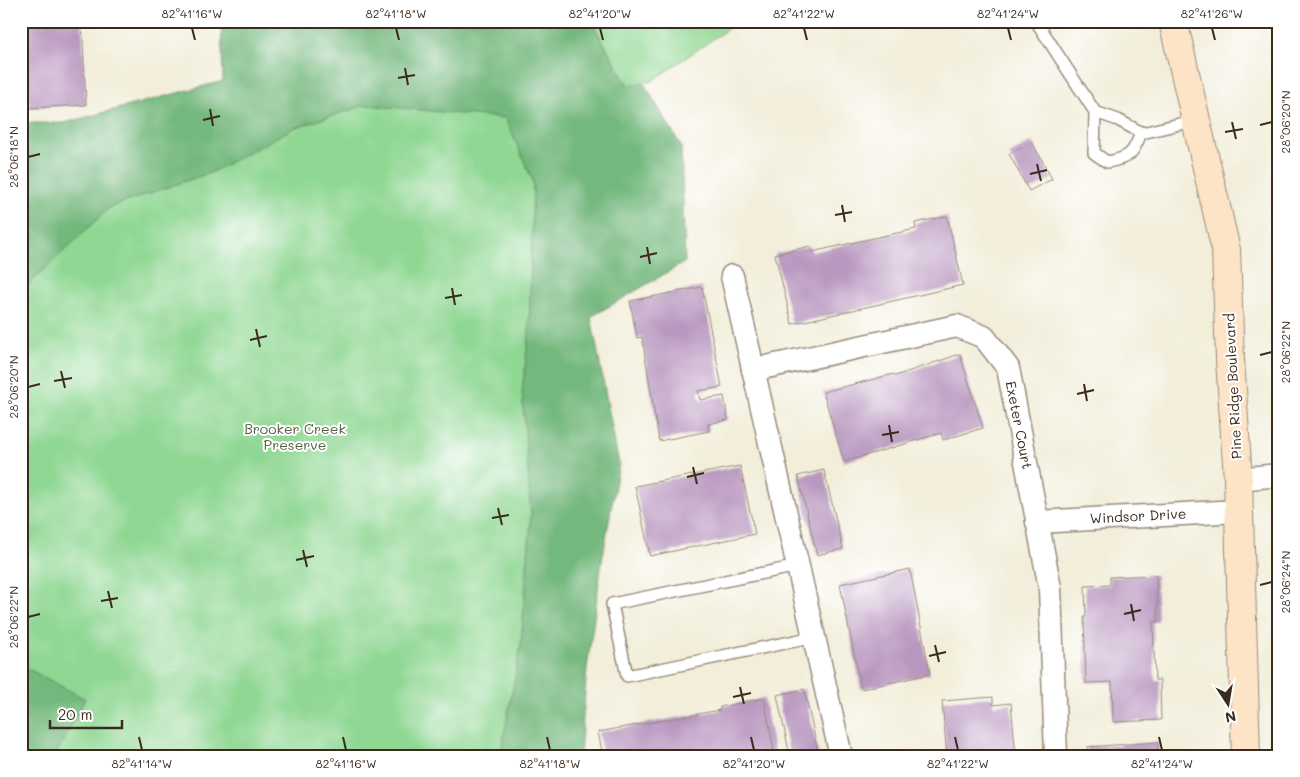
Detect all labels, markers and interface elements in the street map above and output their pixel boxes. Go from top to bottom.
text: 82°41'16"W [161,5,223,21]
text: 82°41'18"W [365,5,427,21]
text: 82°41'20"W [569,5,631,21]
text: 82°41'22"W [773,5,835,21]
text: 82°41'24"W [977,5,1039,21]
text: 82°41'26"W [1181,5,1243,21]
text: 28°06'20"N [1277,90,1293,154]
text: 28°06'18"N [5,126,21,188]
street label: Pine Ridge Boulevard [1219,313,1246,459]
text: 28°06'22"N [1277,321,1293,383]
text: 28°06'20"N [5,355,21,419]
street label: Exeter Court [1002,379,1037,471]
park label: Brooker Creek Preserve [244,419,346,454]
street label: Windsor Drive [1089,503,1187,528]
text: 28°06'24"N [1277,551,1293,613]
text: 28°06'22"N [5,586,21,648]
north arrow [1202,680,1252,730]
scale bar [50,697,122,729]
text: 20 m [58,704,92,724]
text: N [1224,707,1238,728]
text: 82°41'14"W [112,755,172,771]
text: 82°41'16"W [315,755,377,771]
text: 82°41'18"W [519,755,581,771]
text: 82°41'20"W [723,755,785,771]
text: 82°41'22"W [927,755,989,771]
text: 82°41'24"W [1131,755,1193,771]

